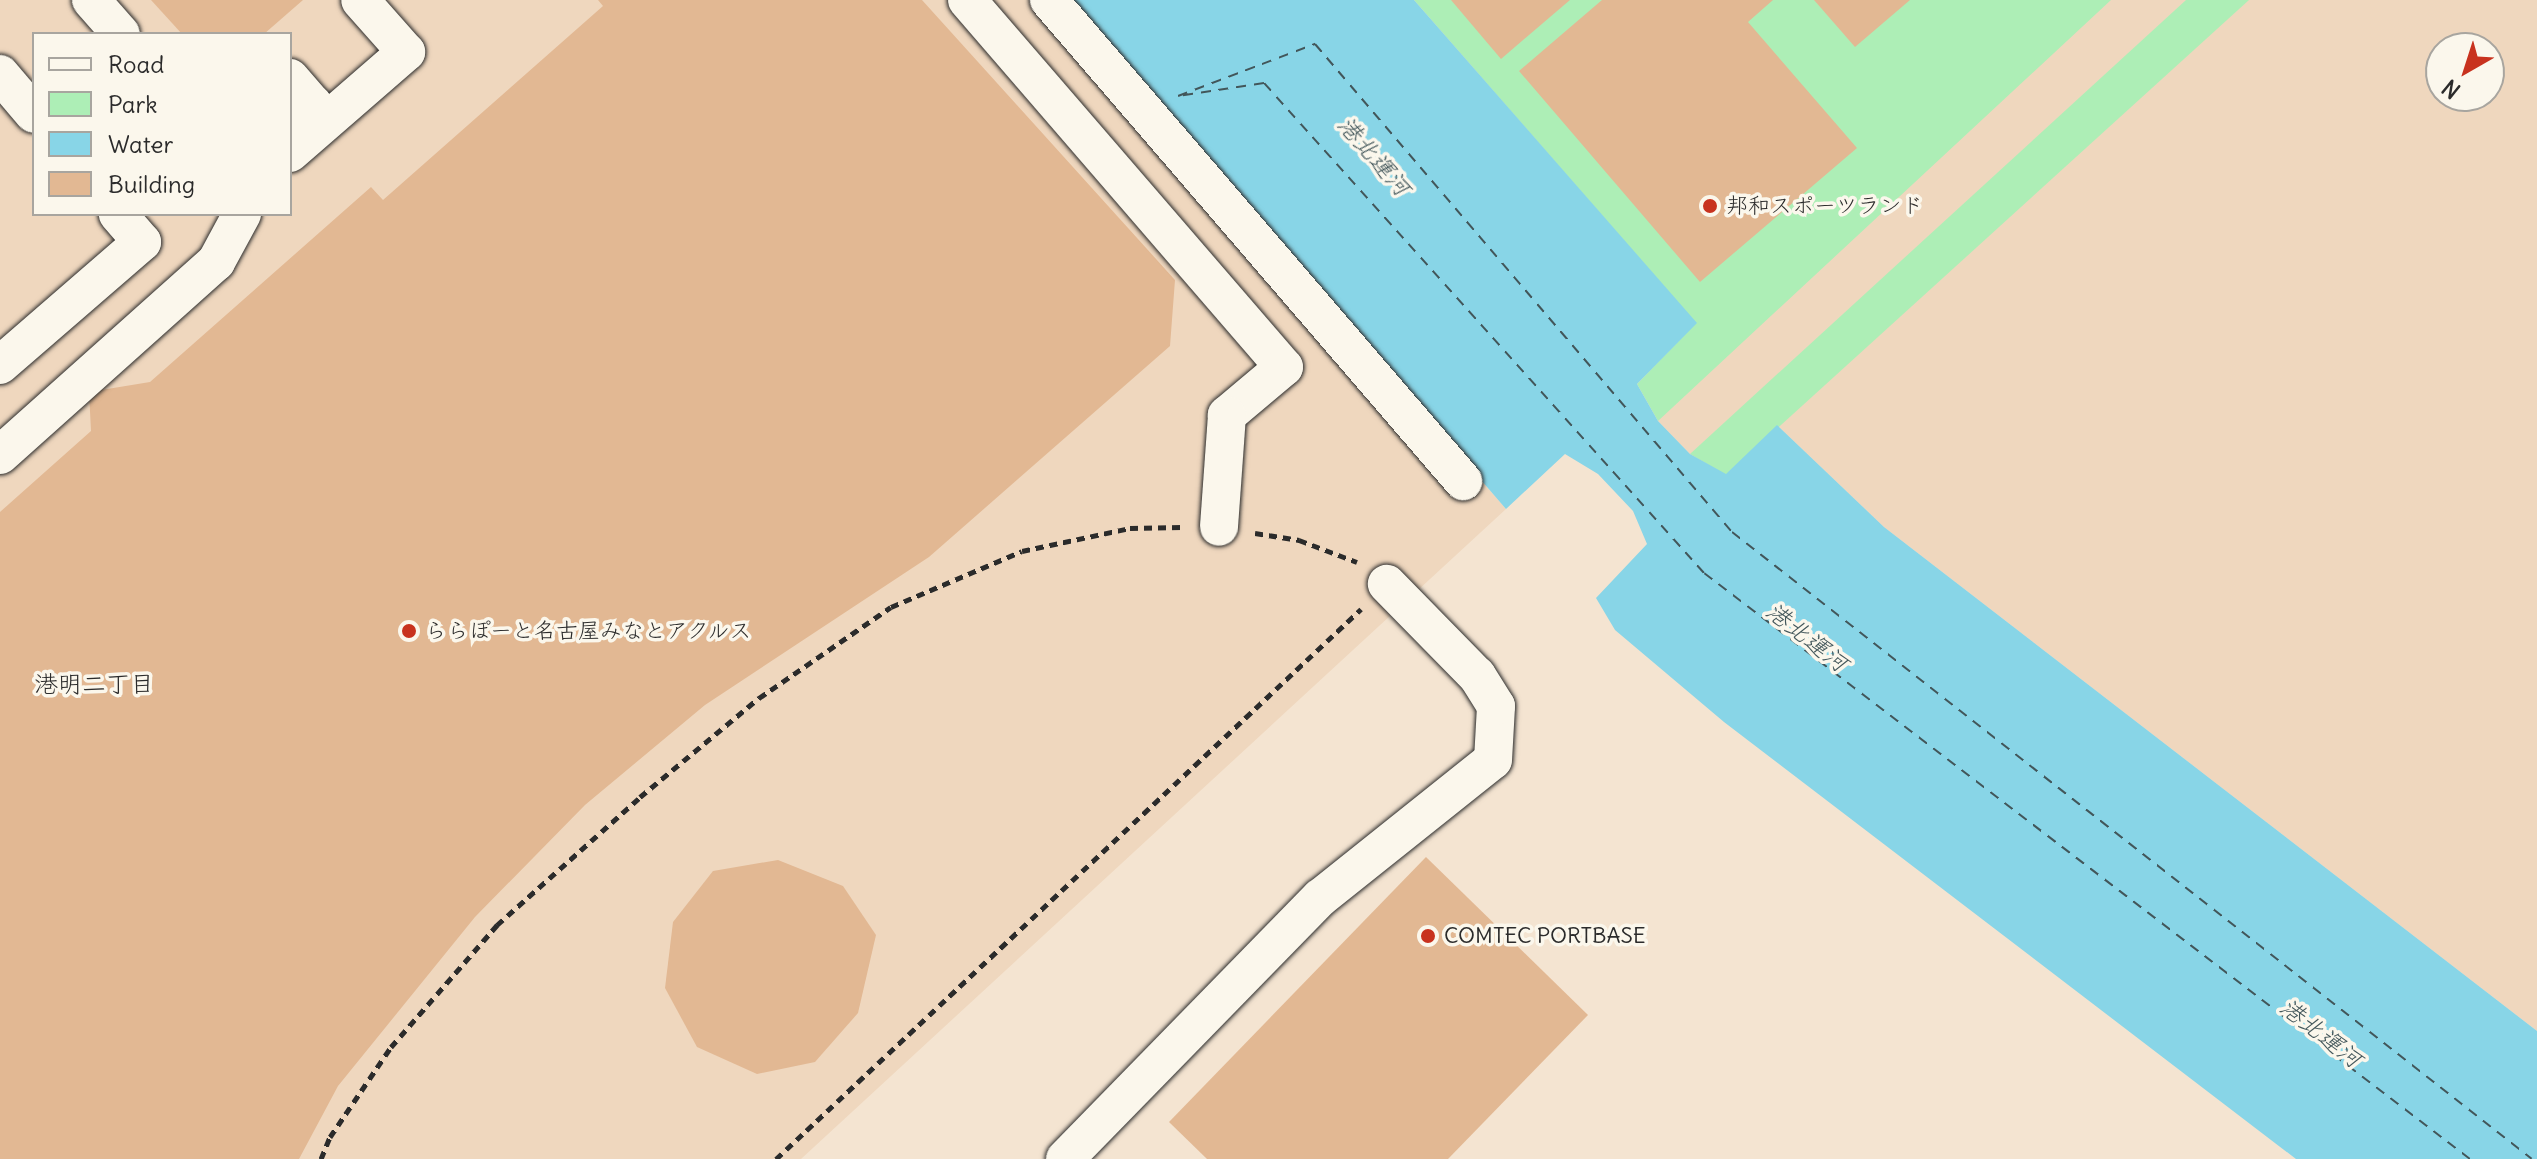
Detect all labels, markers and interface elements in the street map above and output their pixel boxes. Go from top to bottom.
legend [32,32,292,216]
north arrow [2425,32,2505,112]
text: Road [108,49,164,79]
text: N [2436,73,2466,105]
text: Park [108,89,158,119]
water label: 港北運河 [1332,110,1416,202]
text: Water [108,129,173,159]
text: Building [108,169,195,199]
place label: 邦和スポーツランド [1726,193,1924,219]
marker: 邦和スポーツランド [1701,197,1719,215]
water label: 港北運河 [1760,596,1854,678]
place label: ららぽーと名古屋みなとアクルス [425,618,754,644]
marker: ららぽーと名古屋みなとアクルス [400,622,418,640]
district label: 港明二丁目 [34,670,154,698]
place label: COMTEC PORTBASE [1444,923,1646,949]
marker: COMTEC PORTBASE [1419,927,1437,945]
water label: 港北運河 [2274,992,2368,1074]

